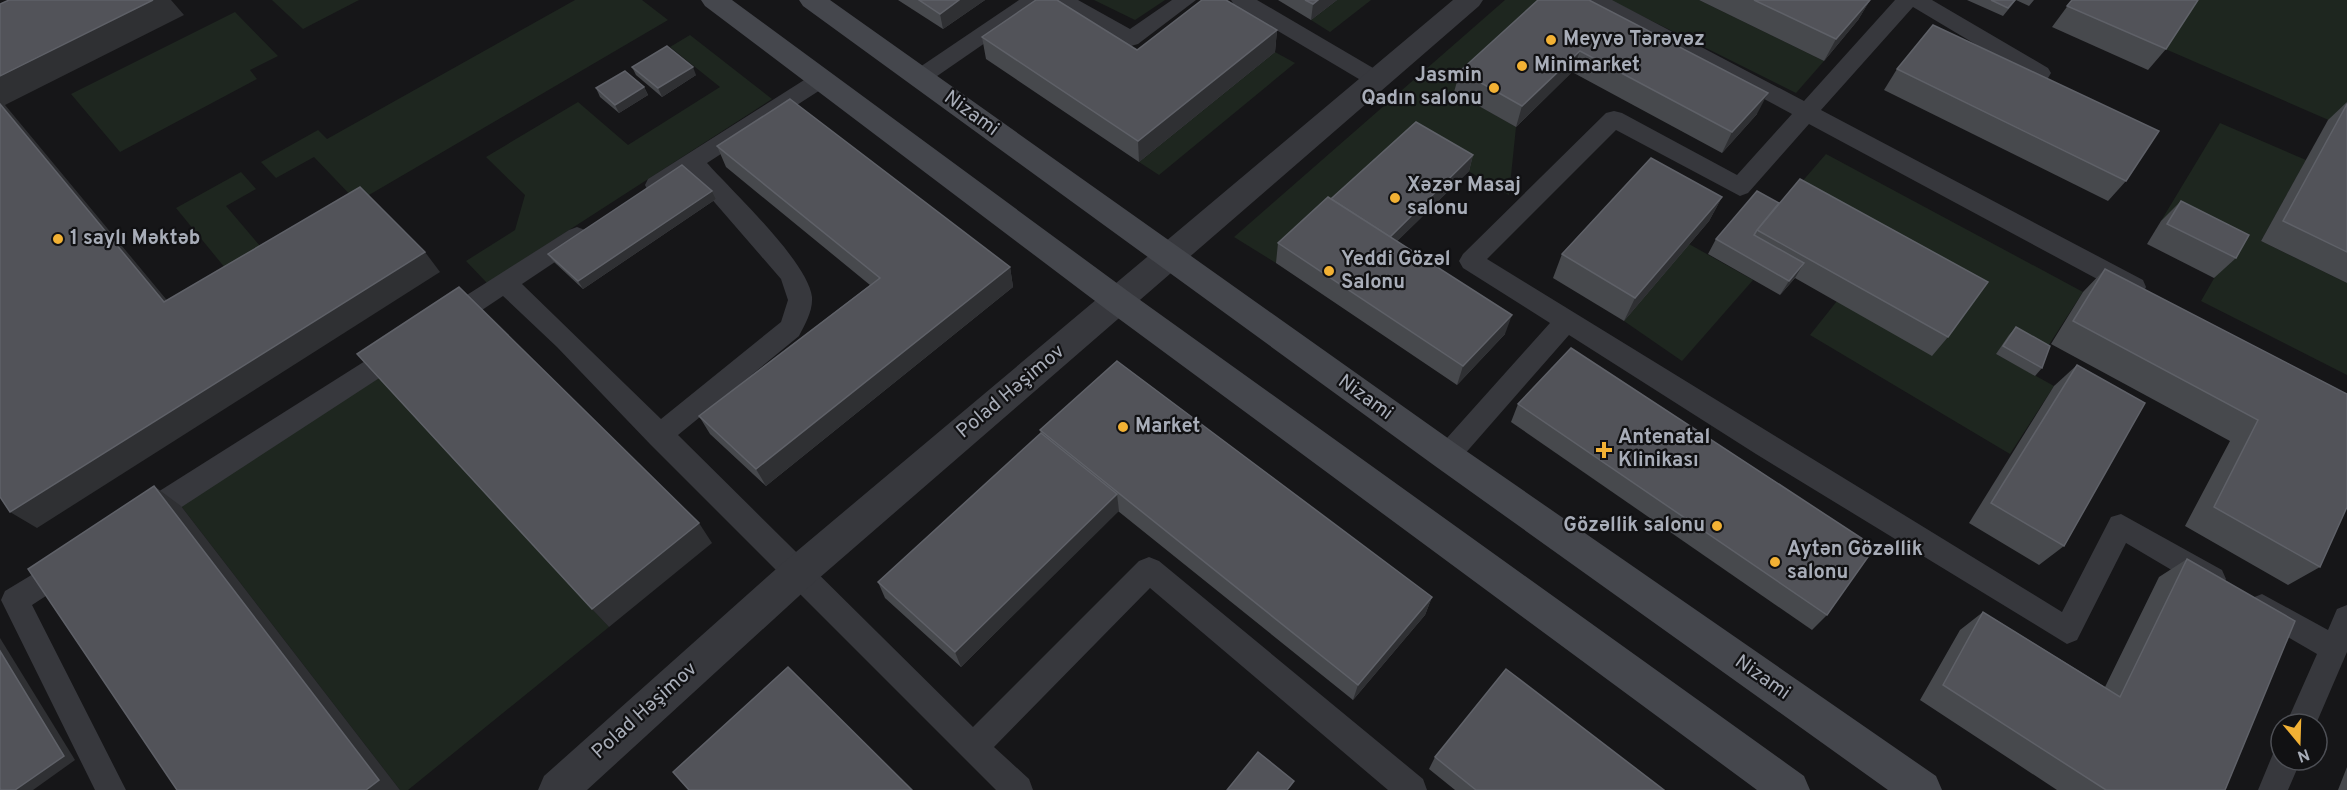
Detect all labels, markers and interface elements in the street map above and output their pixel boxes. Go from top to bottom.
place label: Meyvə Tərəvəz [1563,27,1705,53]
marker: Meyvə Tərəvəz [1544,33,1558,47]
place label: Minimarket [1534,53,1640,79]
marker: Minimarket [1515,59,1529,73]
place label: Jasmin Qadın salonu [1361,63,1482,112]
marker: Jasmin Qadın salonu [1487,81,1501,95]
street label: Nizami [938,85,1004,143]
place label: Xəzər Masaj salonu [1407,173,1521,222]
marker: Xəzər Masaj salonu [1388,191,1402,205]
place label: 1 saylı Məktəb [70,226,200,252]
marker: 1 saylı Məktəb [51,232,65,246]
place label: Yeddi Gözəl Salonu [1341,247,1451,296]
marker: Yeddi Gözəl Salonu [1322,264,1336,278]
street label: Polad Həşimov [951,339,1071,445]
street label: Nizami [1332,369,1398,427]
place label: Market [1135,414,1200,440]
marker: Market [1116,420,1130,434]
place label: Antenatal Klinikası [1618,425,1710,474]
marker: Antenatal Klinikası [1595,441,1613,459]
place label: Gözəllik salonu [1563,513,1705,539]
marker: Gözəllik salonu [1710,519,1724,533]
place label: Aytən Gözəllik salonu [1787,537,1923,586]
marker: Aytən Gözəllik salonu [1768,555,1782,569]
street label: Nizami [1729,650,1795,706]
street label: Polad Həşimov [587,657,703,765]
north arrow [2269,712,2329,772]
text: N [2295,743,2312,766]

